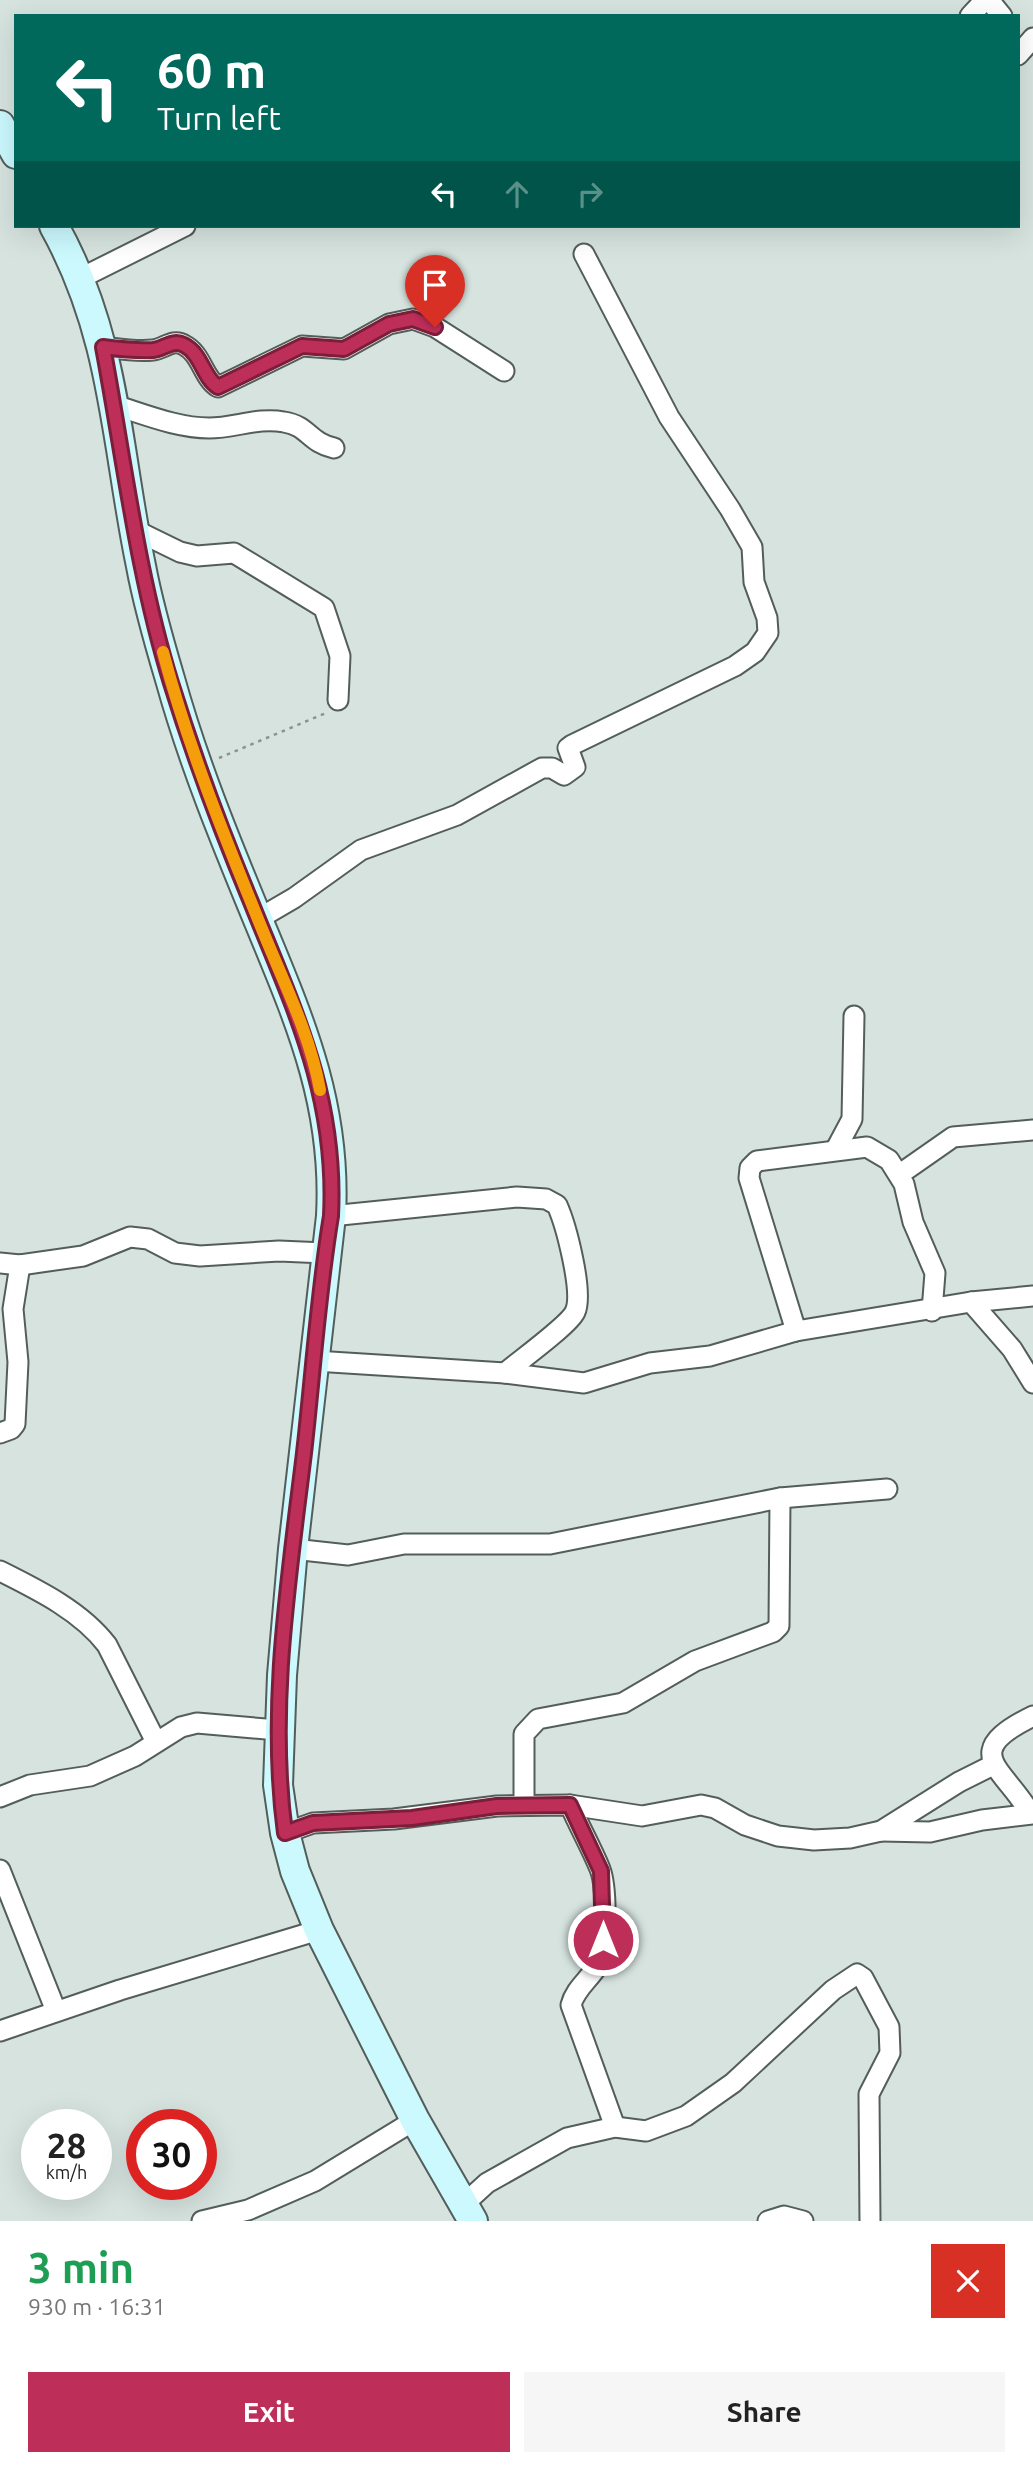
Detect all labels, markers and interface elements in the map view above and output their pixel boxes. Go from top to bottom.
icon: left [42,42,133,133]
text: 60 m [157,42,266,97]
text: Turn left [157,100,281,136]
icon: left [425,175,463,213]
icon: ahead [498,175,536,213]
icon: right [571,175,609,213]
pin [405,255,465,327]
icon: arrive [416,266,454,304]
position arrow [566,1903,640,1977]
speed limit sign: 30 [126,2109,217,2200]
text: 28 [47,2125,86,2165]
text: km/h [46,2162,87,2182]
text: 3 min [28,2244,134,2291]
button: close [931,2244,1005,2318]
text: 930 m · 16:31 [28,2294,166,2319]
button: Exit [28,2372,510,2452]
button: Share [524,2372,1005,2452]

